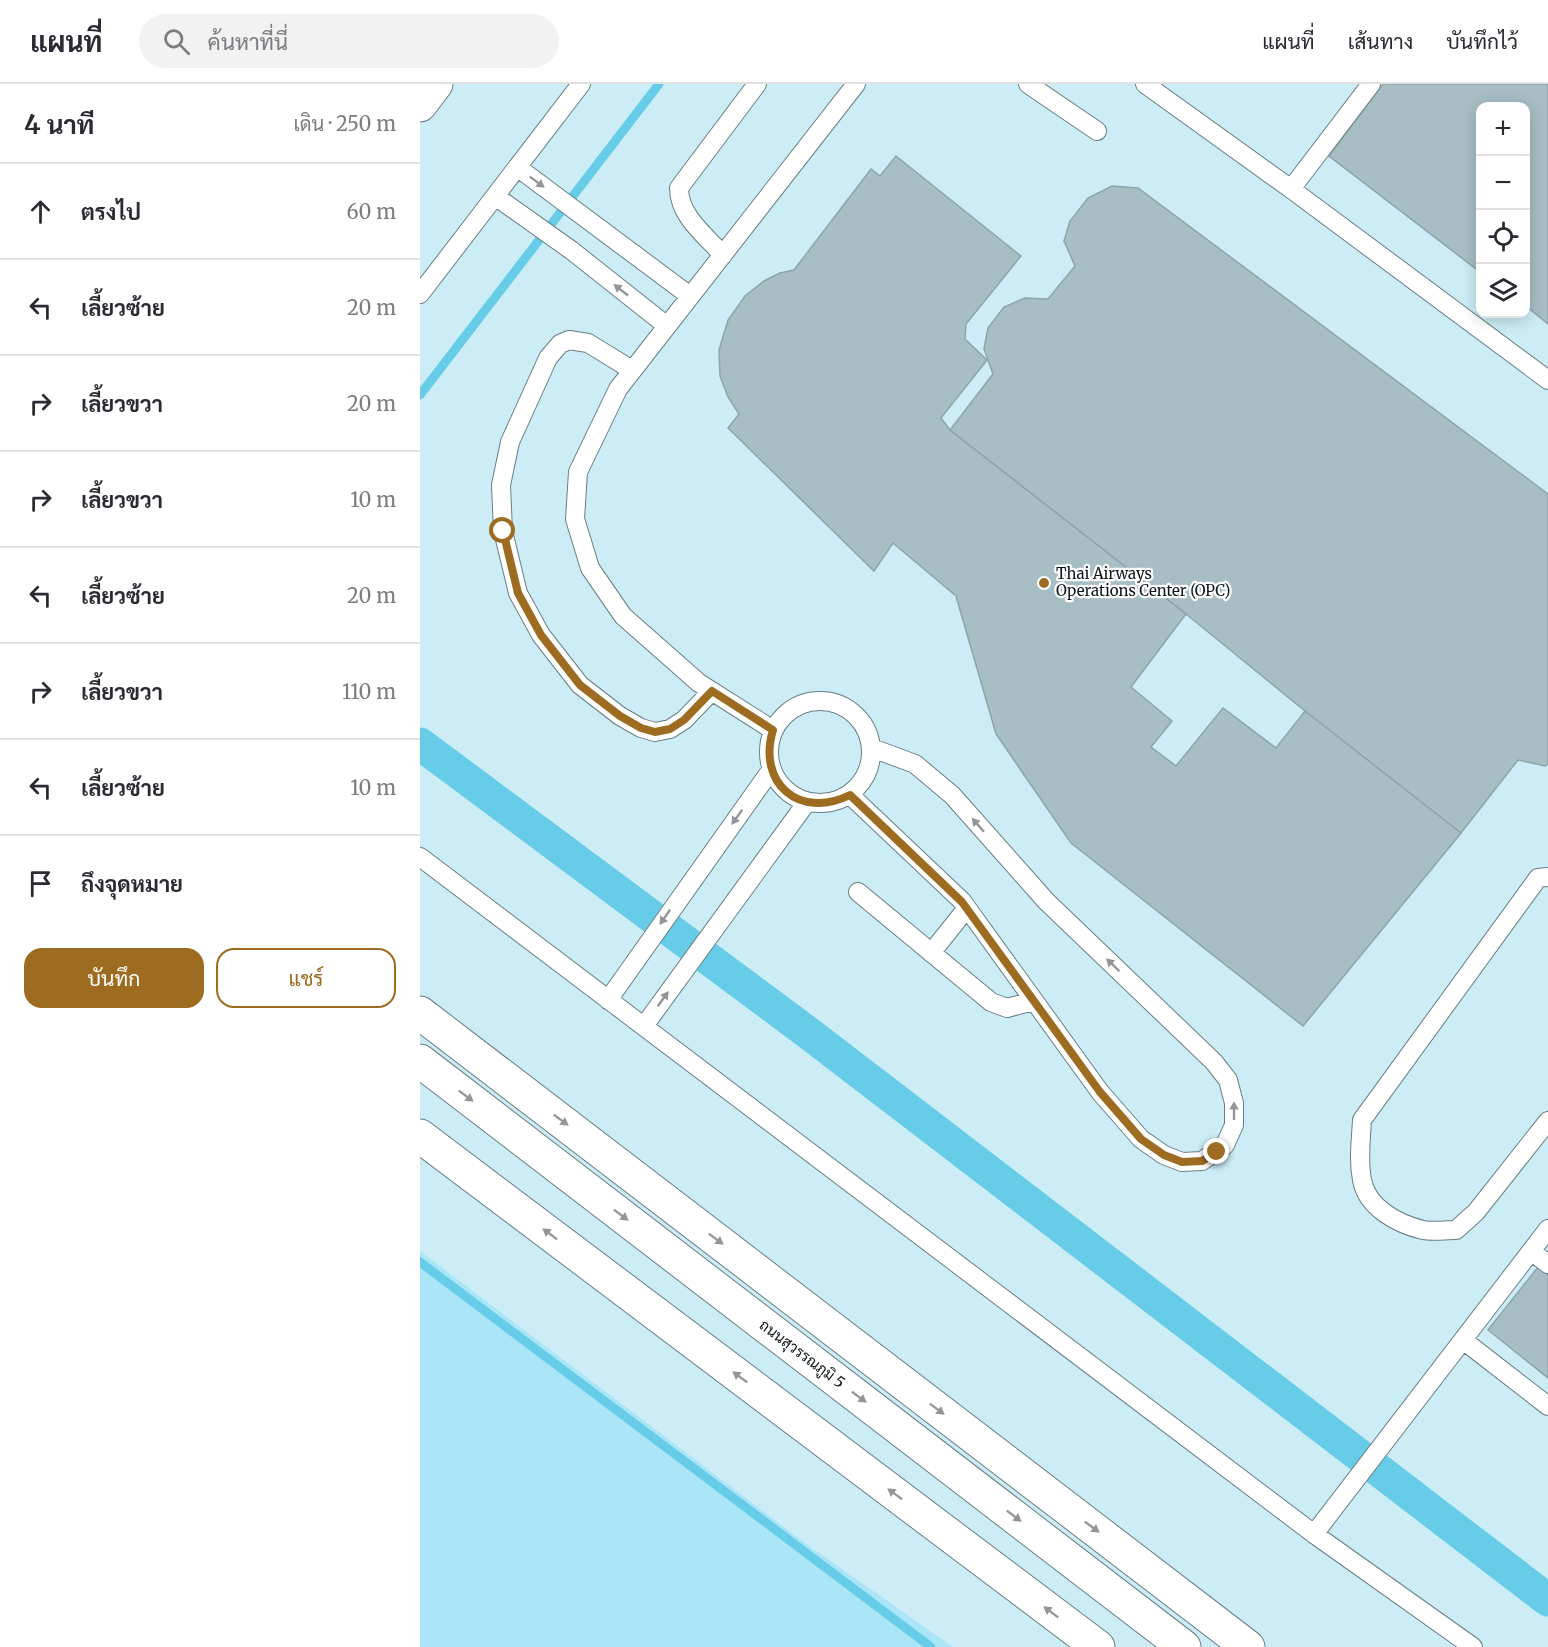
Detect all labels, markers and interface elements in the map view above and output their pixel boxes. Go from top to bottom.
search box [139,14,559,68]
text: แผนที่ [30,24,103,60]
icon: search [160,25,193,58]
text: ค้นหาที่นี่ [208,28,288,56]
text: แผนที่ [1262,28,1315,55]
text: เส้นทาง [1348,28,1413,55]
text: บันทึกไว้ [1446,28,1518,55]
map controls [1476,102,1530,318]
button: + [1476,102,1530,156]
text: 4 นาที [24,108,94,141]
text: เดิน · 250 m [293,111,396,136]
button: − [1476,156,1530,210]
one-way arrow [529,176,545,188]
icon: ahead [24,195,57,228]
text: ตรงไป [81,198,141,226]
text: 60 m [346,199,396,224]
button: locate [1476,210,1530,264]
button: layers [1476,264,1530,318]
one-way arrow [614,284,629,296]
icon: left [24,291,57,324]
text: เลี้ยวซ้าย [81,294,165,322]
text: 20 m [347,295,396,320]
icon: right [24,387,57,420]
text: เลี้ยวขวา [81,390,163,418]
text: 20 m [347,391,396,416]
icon: right [24,483,57,516]
text: เลี้ยวขวา [81,486,163,514]
text: 10 m [350,487,396,512]
route start [489,517,515,543]
place label: Thai Airways Operations Center (OPC) [1056,564,1231,600]
marker: Thai Airways Operations Center (OPC) [1037,576,1051,590]
icon: left [24,579,57,612]
text: เลี้ยวซ้าย [81,582,165,610]
text: 20 m [347,583,396,608]
icon: right [24,675,57,708]
text: เลี้ยวขวา [81,678,163,706]
text: 110 m [342,679,396,704]
icon: left [24,771,57,804]
text: เลี้ยวซ้าย [81,774,165,802]
text: 10 m [350,775,396,800]
one-way arrow [731,808,743,824]
one-way arrow [972,818,985,833]
icon: arrive [24,867,57,900]
text: ถึงจุดหมาย [81,870,183,898]
one-way arrow [659,909,671,925]
button: บันทึก [24,948,204,1008]
button: แชร์ [216,948,396,1008]
one-way arrow [1106,959,1120,973]
one-way arrow [657,991,669,1007]
one-way arrow [459,1090,474,1102]
one-way arrow [1229,1102,1239,1121]
one-way arrow [553,1114,568,1126]
route end [1203,1138,1229,1164]
one-way arrow [613,1208,629,1221]
one-way arrow [543,1229,558,1241]
one-way arrow [707,1233,723,1245]
street label: ถนนสุวรรณภูมิ 5 [755,1315,849,1393]
one-way arrow [732,1371,748,1383]
one-way arrow [851,1391,867,1404]
one-way arrow [929,1402,945,1415]
one-way arrow [888,1489,903,1501]
one-way arrow [1006,1510,1022,1523]
one-way arrow [1084,1521,1100,1534]
one-way arrow [1043,1605,1059,1618]

